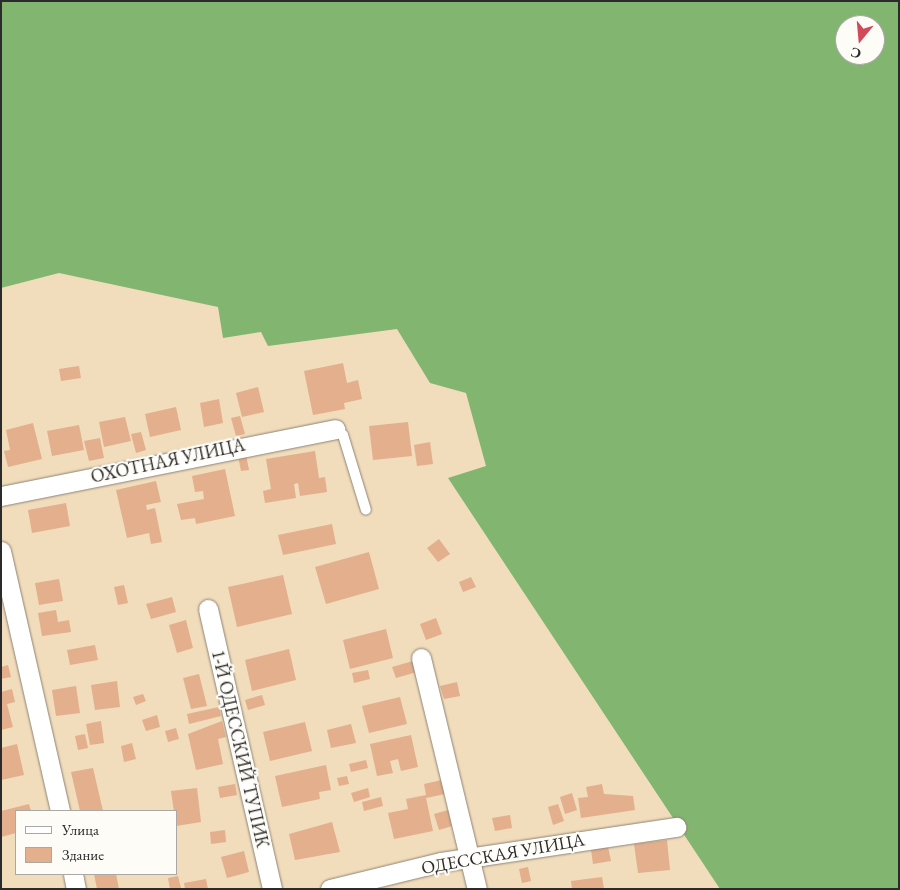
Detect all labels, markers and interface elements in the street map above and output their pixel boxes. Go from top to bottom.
north arrow [835,15,885,65]
text: С [849,43,863,63]
street label: ОХОТНАЯ УЛИЦА [89,434,247,488]
street label: 1-Й ОДЕССКИЙ ТУПИК [207,648,273,850]
legend [15,810,178,875]
text: Улица [62,820,99,839]
street label: ОДЕССКАЯ УЛИЦА [420,829,586,879]
text: Здание [62,845,104,864]

